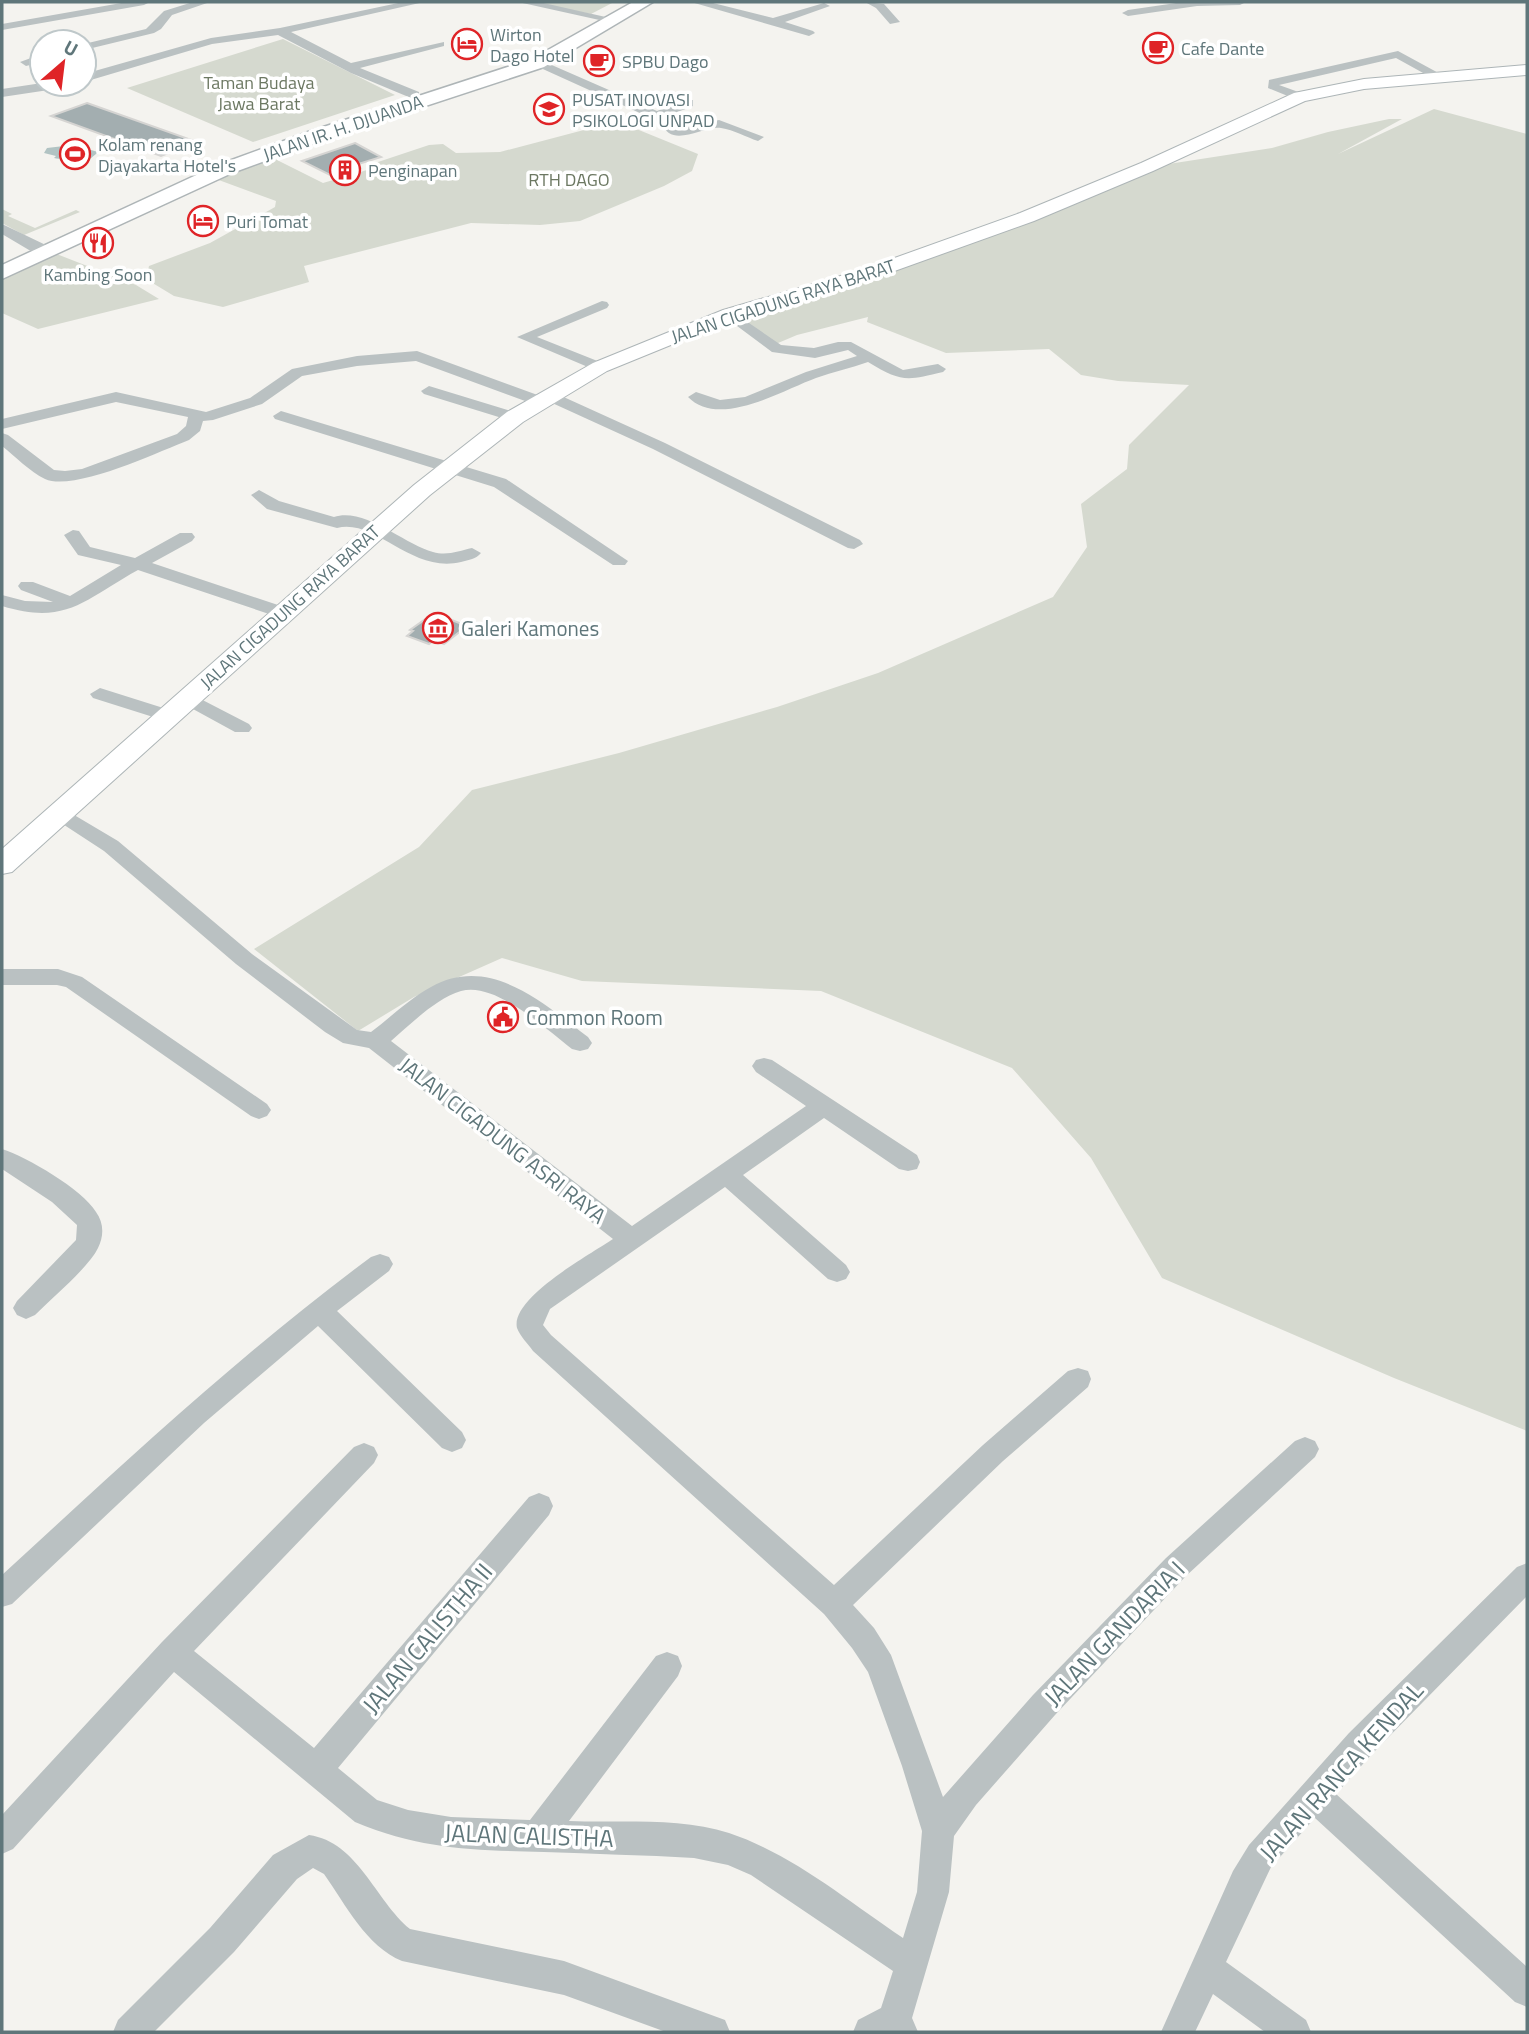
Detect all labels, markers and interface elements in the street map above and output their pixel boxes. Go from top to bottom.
place label: Wirton Dago Hotel [490,21,574,69]
hotel icon: Wirton Dago Hotel [450,27,484,61]
north arrow [28,28,98,98]
cafe icon: Cafe Dante [1141,31,1175,65]
text: U [59,32,84,63]
place label: Cafe Dante [1181,35,1264,62]
cafe icon: SPBU Dago [582,44,616,78]
place label: SPBU Dago [622,48,708,75]
park label: Taman Budaya Jawa Barat [203,69,315,117]
place label: PUSAT INOVASI PSIKOLOGI UNPAD [572,86,715,134]
street label: JALAN IR. H. DJUANDA [259,88,427,168]
school or university icon: PUSAT INOVASI PSIKOLOGI UNPAD [532,92,566,126]
place label: Kolam renang Djayakarta Hotel's [98,131,236,179]
sports icon: Kolam renang Djayakarta Hotel's [58,137,92,171]
building icon: Penginapan [328,153,362,187]
place label: Penginapan [368,157,457,184]
park label: RTH DAGO [528,166,610,193]
hotel icon: Puri Tomat [186,204,220,238]
place label: Puri Tomat [226,208,309,235]
restaurant icon: Kambing Soon [81,226,115,260]
street label: JALAN CIGADUNG RAYA BARAT [667,252,899,350]
place label: Kambing Soon [43,261,153,288]
street label: JALAN CIGADUNG RAYA BARAT [194,518,386,695]
museum icon: Galeri Kamones [421,611,455,645]
place label: Galeri Kamones [461,612,599,644]
public building icon: Common Room [486,1000,520,1034]
place label: Common Room [526,1001,663,1033]
street label: JALAN CIGADUNG ASRI RAYA [393,1049,613,1231]
street label: JALAN GANDARIA I [1035,1552,1193,1714]
street label: JALAN CALISTHA II [353,1555,501,1721]
street label: JALAN RANCA KENDAL [1251,1673,1432,1869]
street label: JALAN CALISTHA [444,1814,614,1856]

